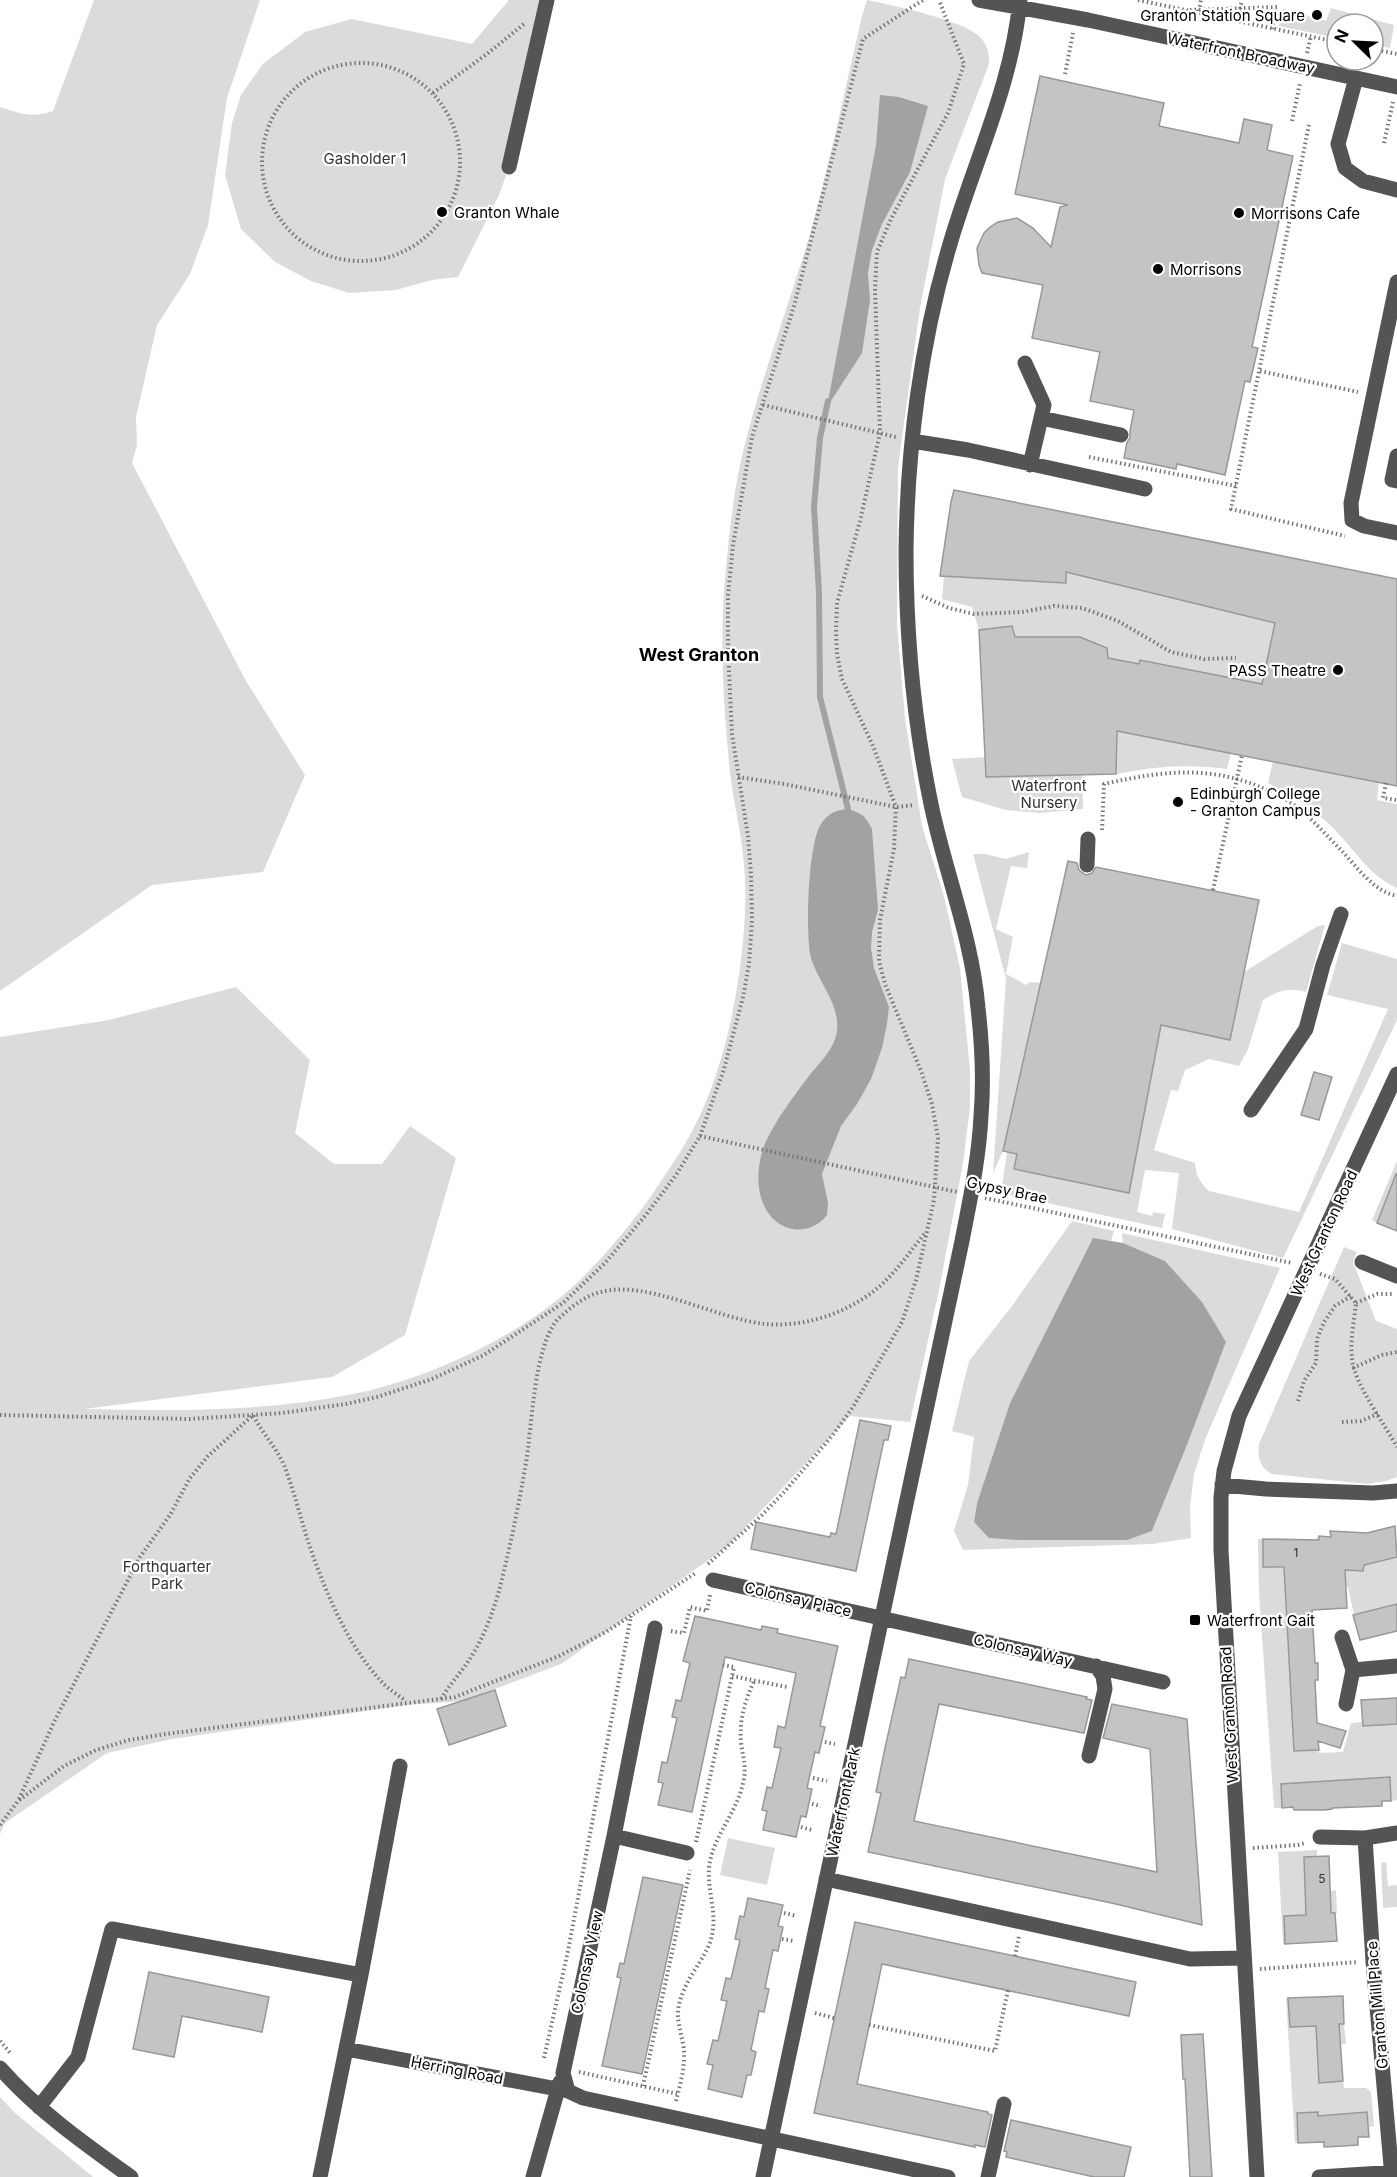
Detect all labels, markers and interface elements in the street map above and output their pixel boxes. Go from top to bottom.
place label: Granton Station Square [1140,6,1305,25]
marker: Granton Station Square [1310,8,1324,22]
north arrow [1325,12,1385,72]
text: N [1330,26,1353,46]
street label: Waterfront Broadway [1165,28,1317,78]
park label: Gasholder 1 [324,149,406,168]
place label: Granton Whale [454,203,559,222]
place label: Morrisons Cafe [1251,204,1360,223]
marker: Granton Whale [435,205,449,219]
marker: Morrisons Cafe [1232,206,1246,220]
place label: Morrisons [1170,260,1242,279]
marker: Morrisons [1151,262,1165,276]
district label: West Granton [639,644,759,665]
place label: PASS Theatre [1229,661,1326,680]
marker: PASS Theatre [1331,663,1345,677]
park label: Waterfront Nursery [1011,776,1087,812]
place label: Edinburgh College - Granton Campus [1190,784,1321,820]
marker: Edinburgh College - Granton Campus [1171,795,1185,809]
street label: West Granton Road [1286,1167,1362,1299]
street label: Gypsy Brae [965,1172,1049,1208]
house number: 1 [1294,1545,1298,1560]
park label: Forthquarter Park [123,1557,212,1593]
street label: Colonsay Place [743,1577,853,1621]
place label: Waterfront Gait [1207,1611,1315,1630]
marker: Waterfront Gait [1188,1613,1202,1627]
street label: Colonsay Way [972,1629,1075,1671]
street label: West Granton Road [1216,1646,1242,1784]
street label: Waterfront Park [822,1745,864,1859]
house number: 5 [1318,1871,1326,1886]
street label: Colonsay View [567,1909,607,2015]
street label: Granton Mill Place [1362,1940,1392,2070]
street label: Herring Road [409,2052,505,2088]

